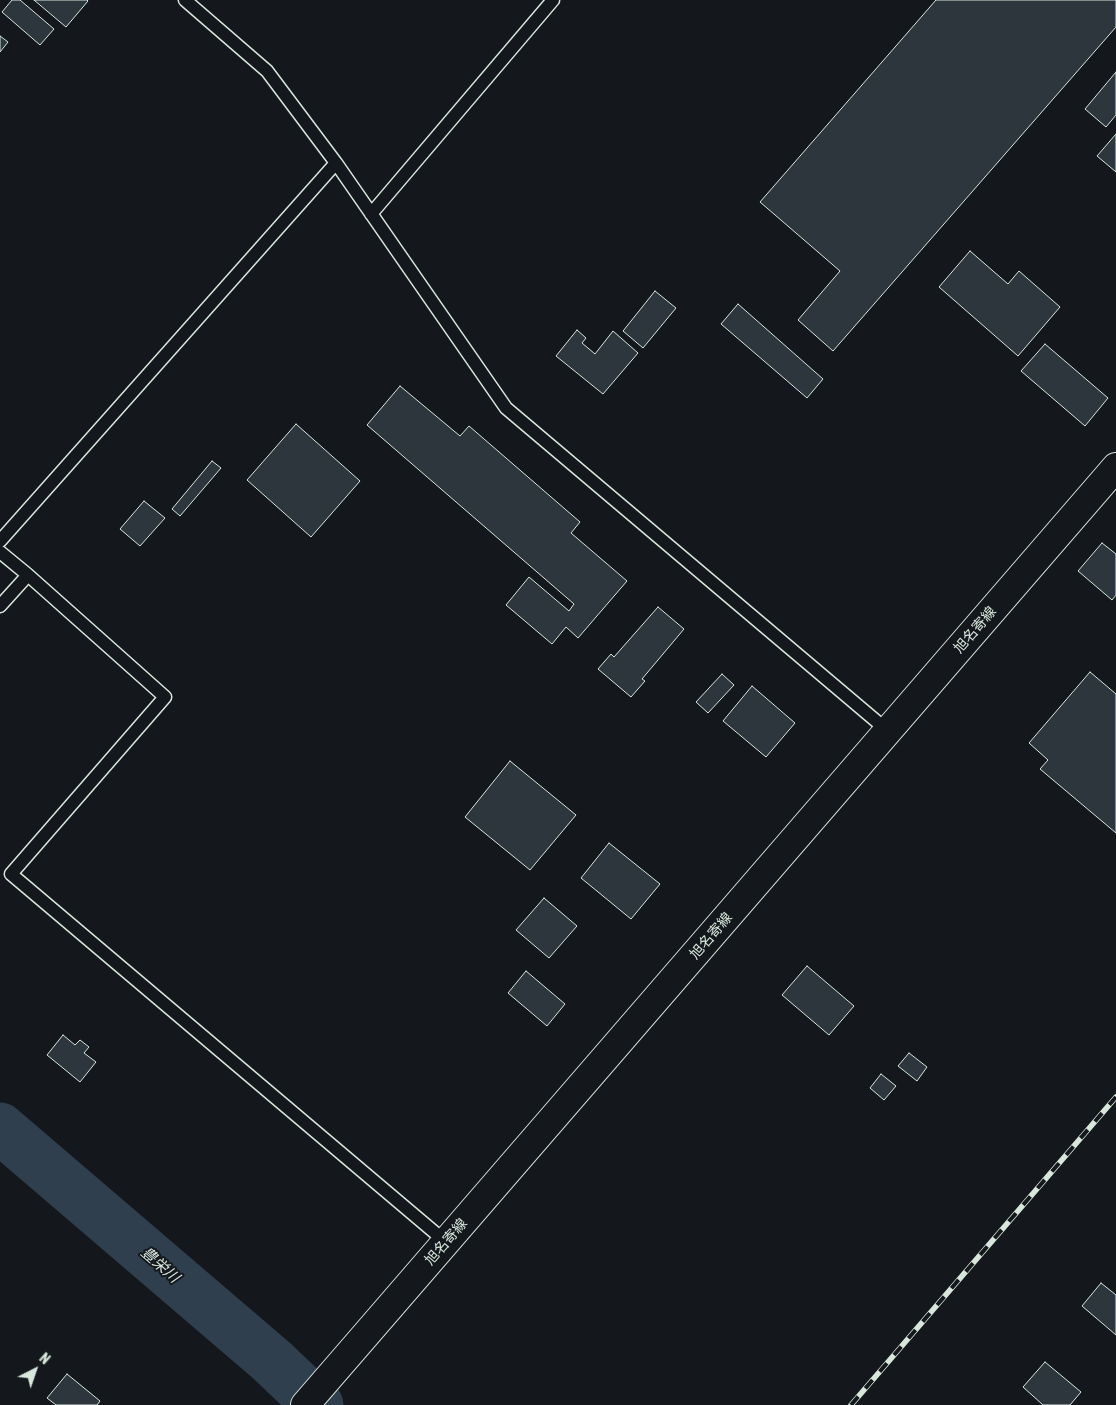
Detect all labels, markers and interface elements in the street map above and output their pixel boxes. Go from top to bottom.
street label: 旭名寄線 [950,603,1000,657]
street label: 旭名寄線 [686,909,736,963]
street label: 旭名寄線 [421,1215,471,1269]
water label: 豊栄川 [137,1243,183,1287]
north arrow [10,1345,60,1395]
text: N [36,1350,53,1367]

